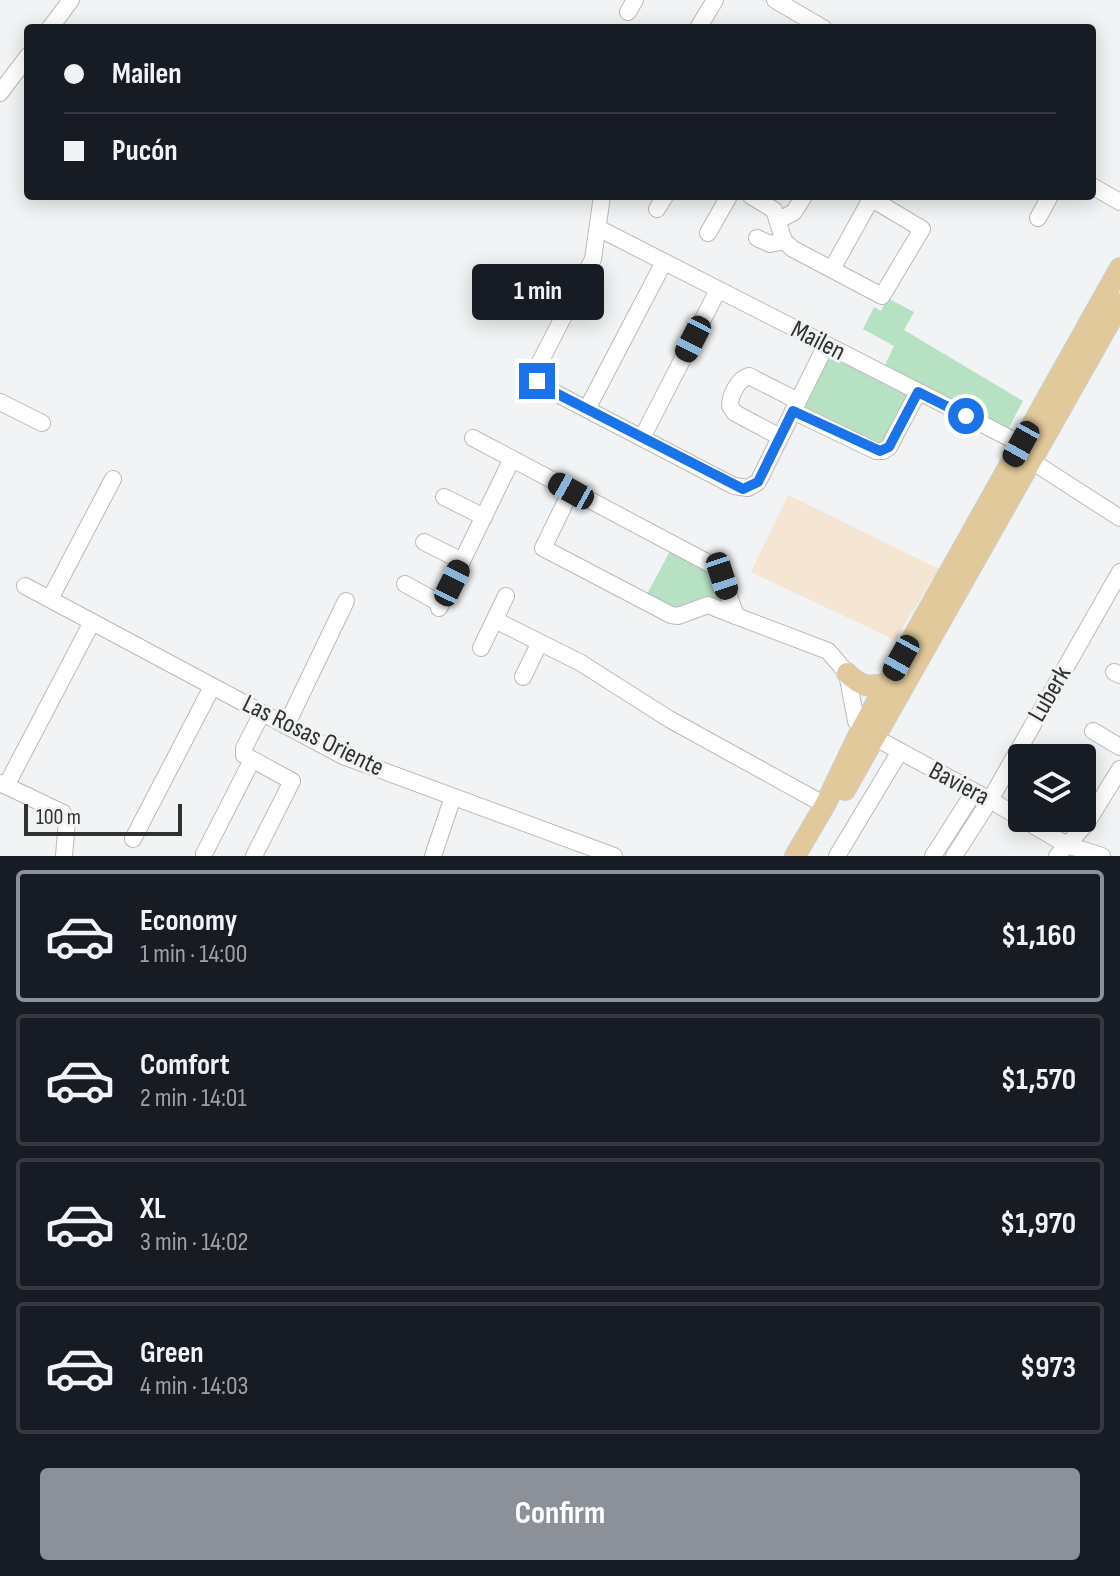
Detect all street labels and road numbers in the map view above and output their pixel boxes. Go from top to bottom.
street label: Mailen [786,314,850,368]
street label: Luberk [1022,661,1078,727]
street label: Las Rosas Oriente [237,688,389,784]
street label: Baviera [924,755,994,813]

